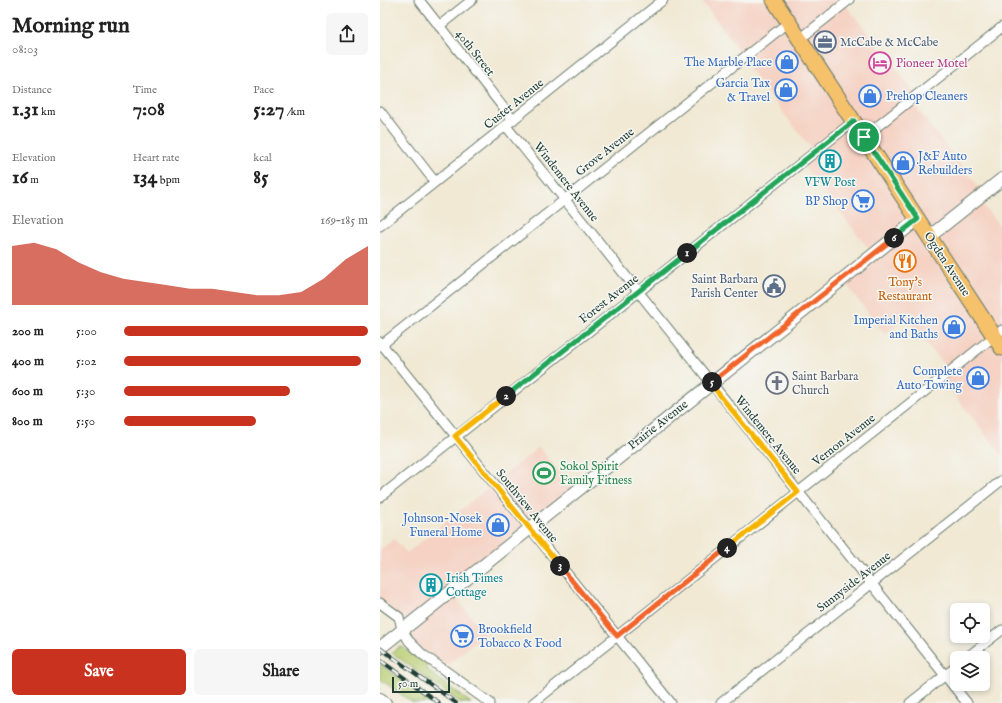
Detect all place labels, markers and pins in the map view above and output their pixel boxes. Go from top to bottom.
office icon: McCabe & McCabe [812,29,838,55]
place label: McCabe & McCabe [840,35,939,50]
shop icon: The Marble Place [774,49,800,75]
hotel icon: Pioneer Motel [867,50,893,76]
place label: The Marble Place [684,55,772,70]
place label: Pioneer Motel [896,56,968,71]
place label: Garcia Tax & Travel [716,76,771,105]
shop icon: Garcia Tax & Travel [773,77,799,103]
shop icon: Prehop Cleaners [857,83,883,109]
place label: Prehop Cleaners [886,89,968,105]
pin [847,120,881,154]
building icon: VFW Post [817,148,843,174]
place label: J&F Auto Rebuilders [916,149,972,178]
shop icon: J&F Auto Rebuilders [890,150,916,176]
place label: VFW Post [803,175,856,190]
supermarket icon: BP Shop [850,188,876,214]
place label: BP Shop [805,194,848,210]
pin: 6 [884,228,904,248]
pin: 1 [677,243,697,263]
restaurant icon: Tony's Restaurant [892,248,918,274]
place label: Saint Barbara Parish Center [691,272,759,301]
public building icon: Saint Barbara Parish Center [761,273,787,299]
place label: Tony's Restaurant [878,275,932,304]
place label: Imperial Kitchen and Baths [853,313,939,342]
shop icon: Imperial Kitchen and Baths [941,314,967,340]
place label: Complete Auto Towing [895,364,962,393]
shop icon: Complete Auto Towing [965,365,991,391]
place label: Saint Barbara Church [792,369,859,398]
church icon: Saint Barbara Church [764,370,790,396]
pin: 5 [702,372,722,392]
pin: 2 [496,386,516,406]
place label: Sokol Spirit Family Fitness [560,459,632,488]
sports icon: Sokol Spirit Family Fitness [531,460,557,486]
place label: Johnson-Nosek Funeral Home [401,511,483,540]
shop icon: Johnson-Nosek Funeral Home [485,512,511,538]
pin: 4 [717,538,737,558]
pin: 3 [550,556,570,576]
place label: Irish Times Cottage [446,571,503,600]
building icon: Irish Times Cottage [418,572,444,598]
place label: Brookfield Tobacco & Food [478,622,562,651]
supermarket icon: Brookfield Tobacco & Food [449,623,475,649]

